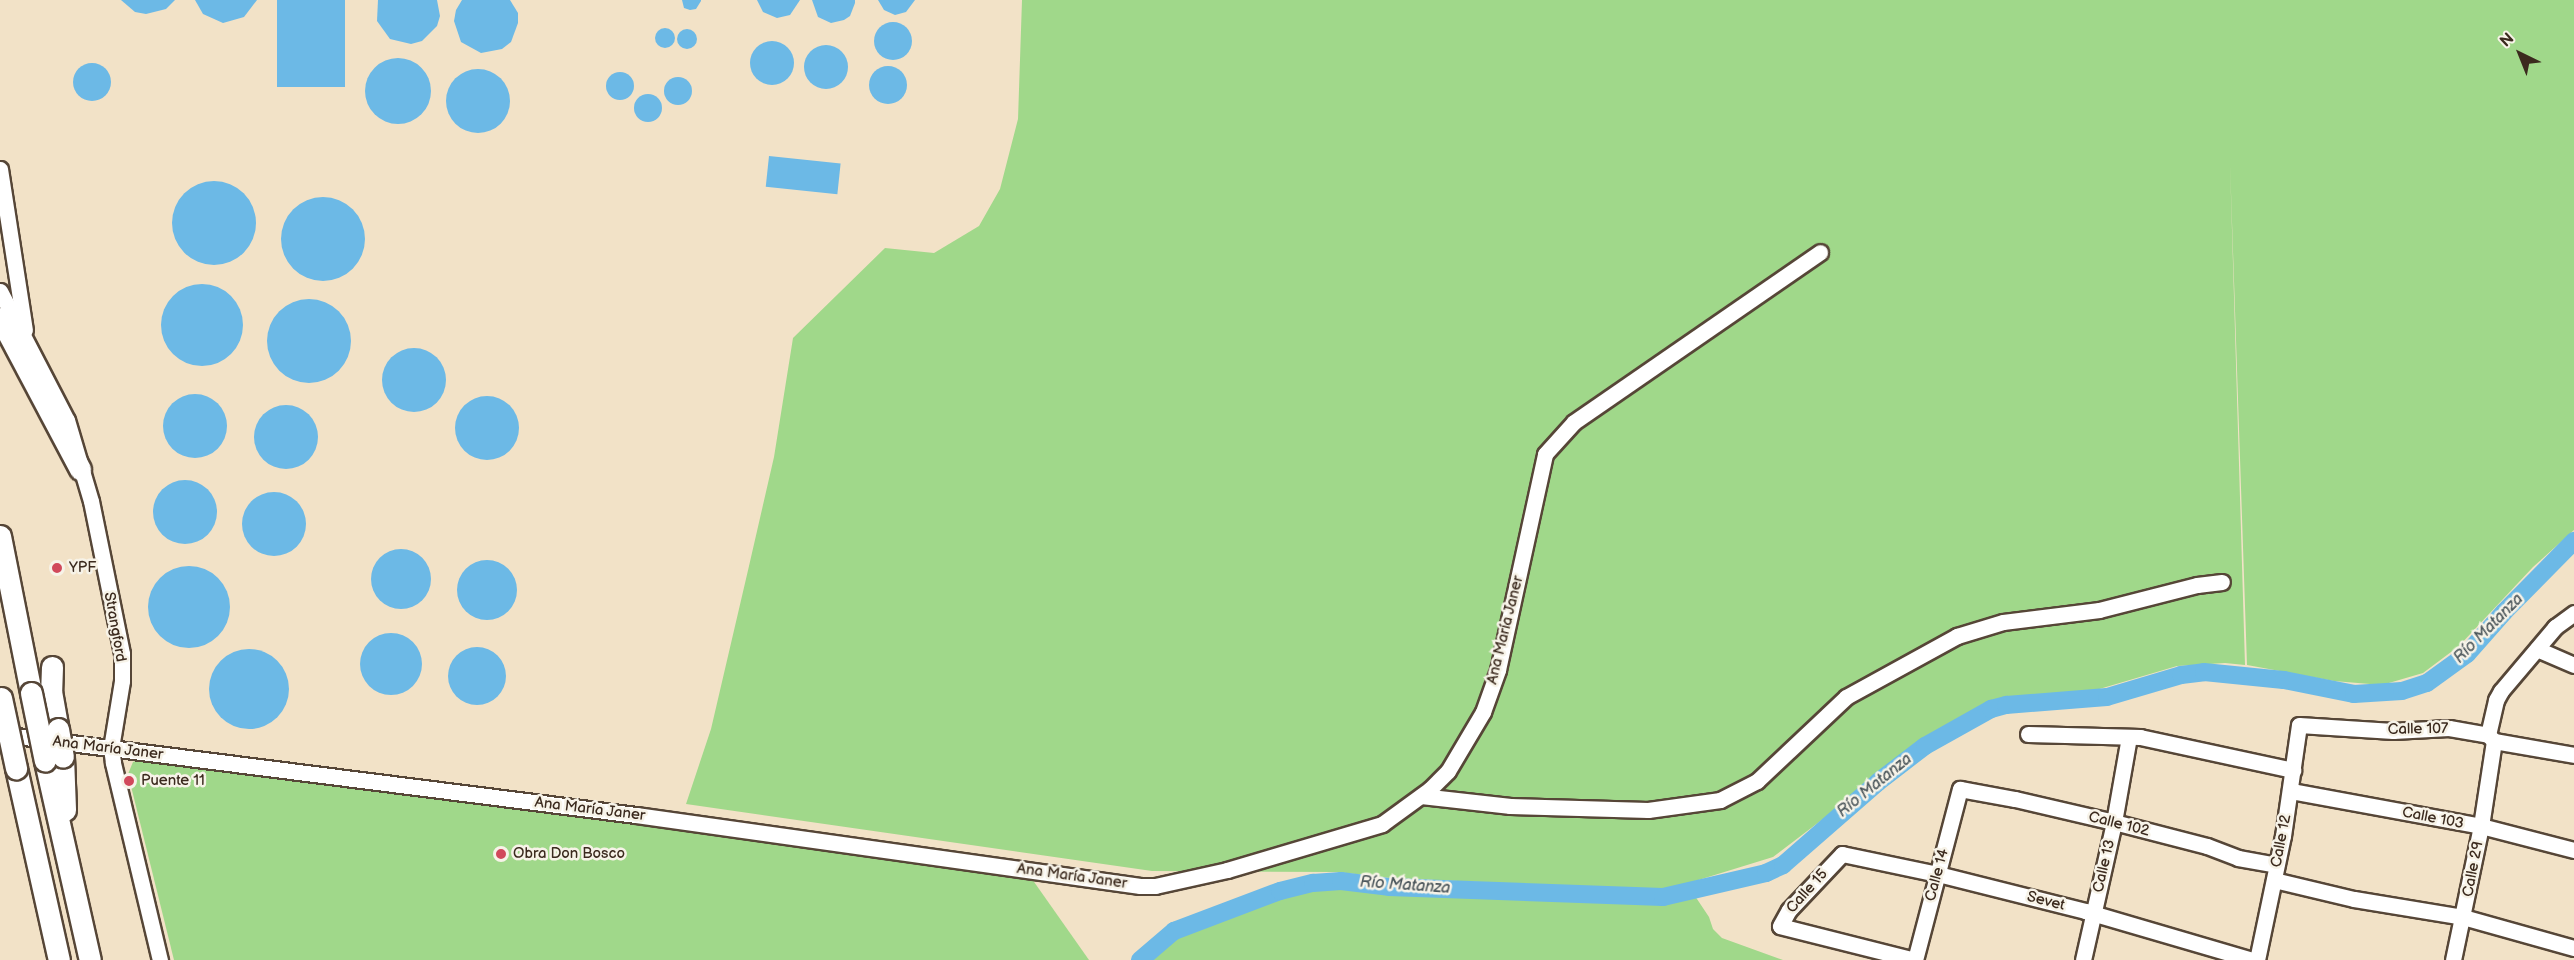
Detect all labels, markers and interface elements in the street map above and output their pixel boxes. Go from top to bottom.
north arrow [2490,24,2550,84]
text: N [2497,29,2518,52]
place label: YPF [69,559,96,577]
marker: YPF [50,561,64,575]
street label: Ana María Janer [1483,574,1527,686]
water label: Río Matanza [2450,590,2528,668]
street label: Strangford [100,591,130,663]
street label: Calle 107 [2388,719,2448,739]
street label: Ana María Janer [51,732,165,764]
water label: Río Matanza [1834,750,1916,822]
place label: Puente 11 [141,772,205,790]
marker: Puente 11 [122,774,136,788]
street label: Ana María Janer [533,793,647,825]
street label: Calle 103 [2401,803,2465,833]
street label: Calle 102 [2087,808,2151,840]
street label: Calle 12 [2267,813,2295,869]
street label: Calle 13 [2089,838,2119,894]
street label: Calle 29 [2459,840,2487,898]
place label: Obra Don Bosco [513,845,625,863]
marker: Obra Don Bosco [494,847,508,861]
street label: Calle 14 [1921,847,1953,903]
street label: Ana María Janer [1015,859,1129,893]
street label: Calle 15 [1783,865,1831,917]
water label: Río Matanza [1359,873,1451,899]
street label: Sevet [2025,888,2067,914]

